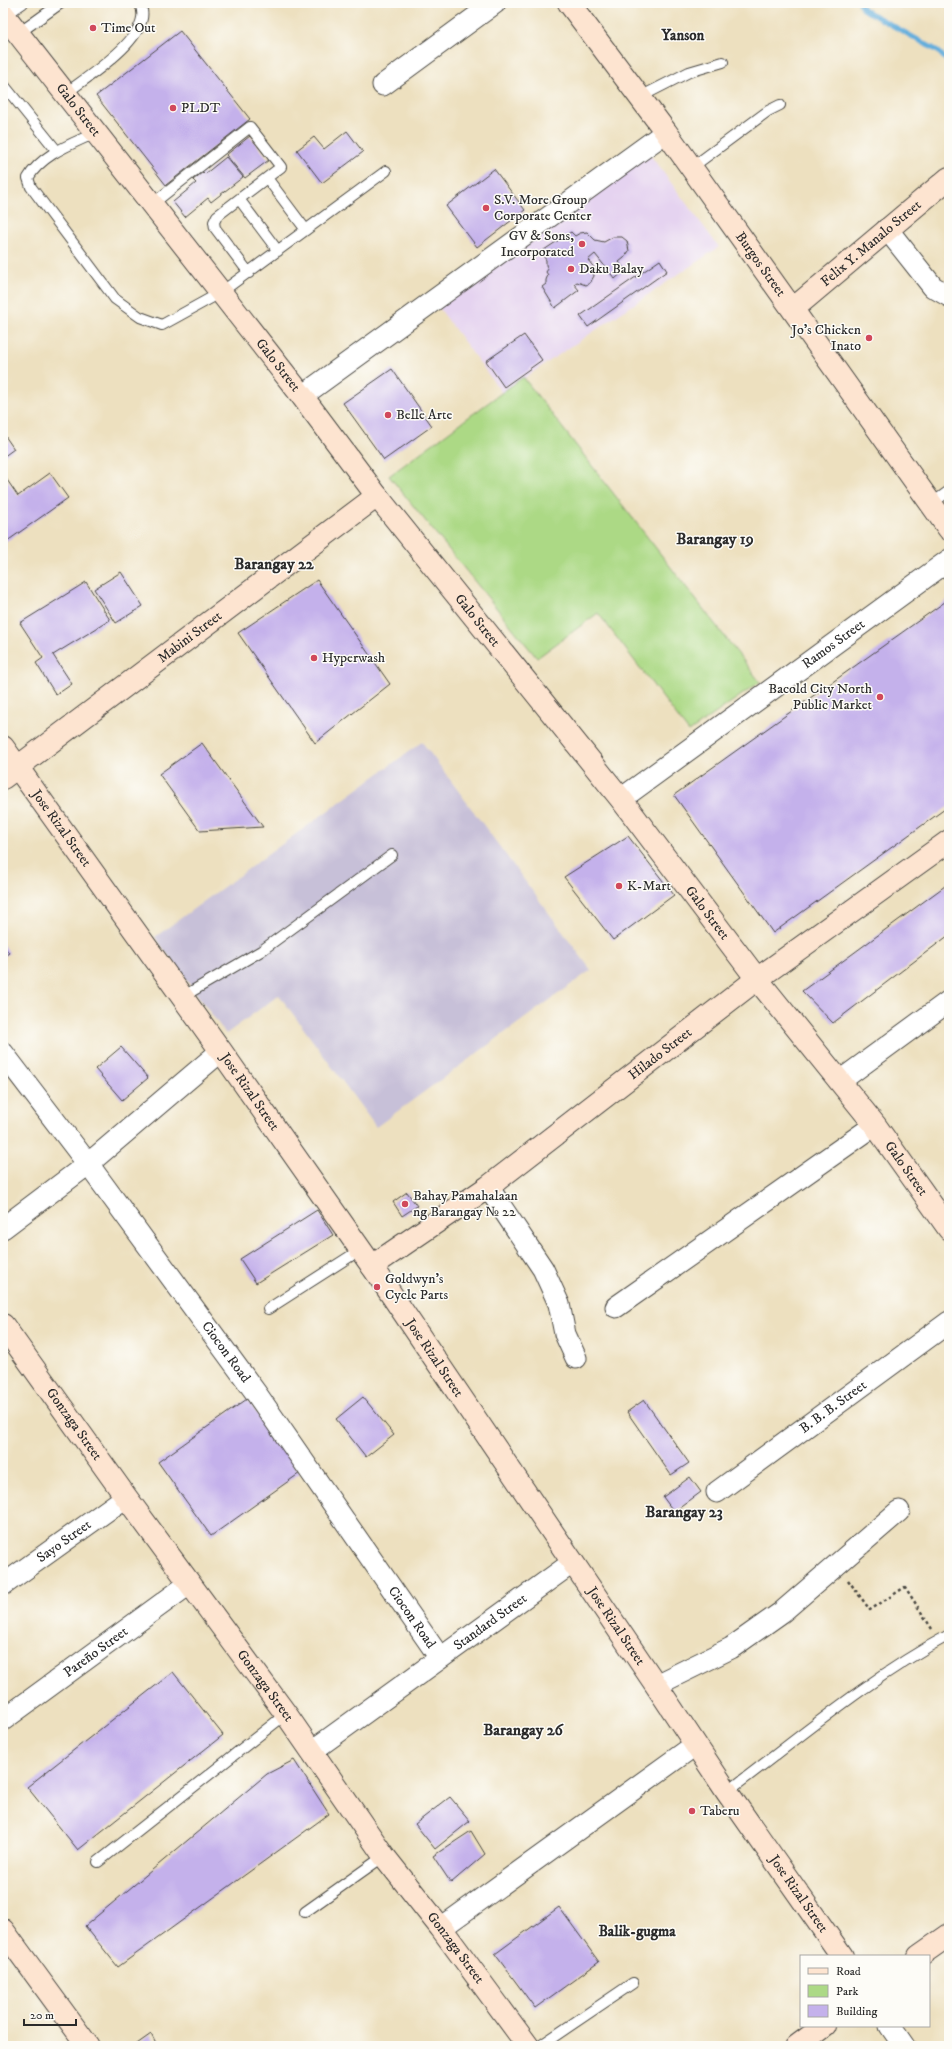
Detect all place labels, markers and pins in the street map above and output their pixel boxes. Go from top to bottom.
place label: Time Out [101,19,156,37]
marker: Time Out [88,23,98,33]
place label: PLDT [181,99,221,117]
marker: PLDT [168,103,178,113]
place label: S.V. More Group Corporate Center [494,191,592,225]
marker: S.V. More Group Corporate Center [481,203,491,213]
place label: GV & Sons, Incorporated [501,227,574,261]
marker: GV & Sons, Incorporated [577,239,587,249]
place label: Daku Balay [579,260,644,278]
marker: Daku Balay [566,264,576,274]
place label: Jo's Chicken Inato [790,321,862,355]
marker: Jo's Chicken Inato [864,333,874,343]
place label: Belle Arte [396,406,452,424]
marker: Belle Arte [383,410,393,420]
place label: Hyperwash [322,649,386,667]
marker: Hyperwash [309,653,319,663]
place label: Bacold City North Public Market [768,680,873,714]
marker: Bacold City North Public Market [875,692,885,702]
place label: K-Mart [627,877,671,895]
marker: K-Mart [614,881,624,891]
place label: Bahay Pamahalaan ng Barangay № 22 [413,1187,519,1221]
marker: Bahay Pamahalaan ng Barangay № 22 [400,1199,410,1209]
place label: Goldwyn's Cycle Parts [385,1270,449,1304]
marker: Goldwyn's Cycle Parts [372,1282,382,1292]
place label: Taberu [700,1802,740,1820]
marker: Taberu [687,1806,697,1816]

